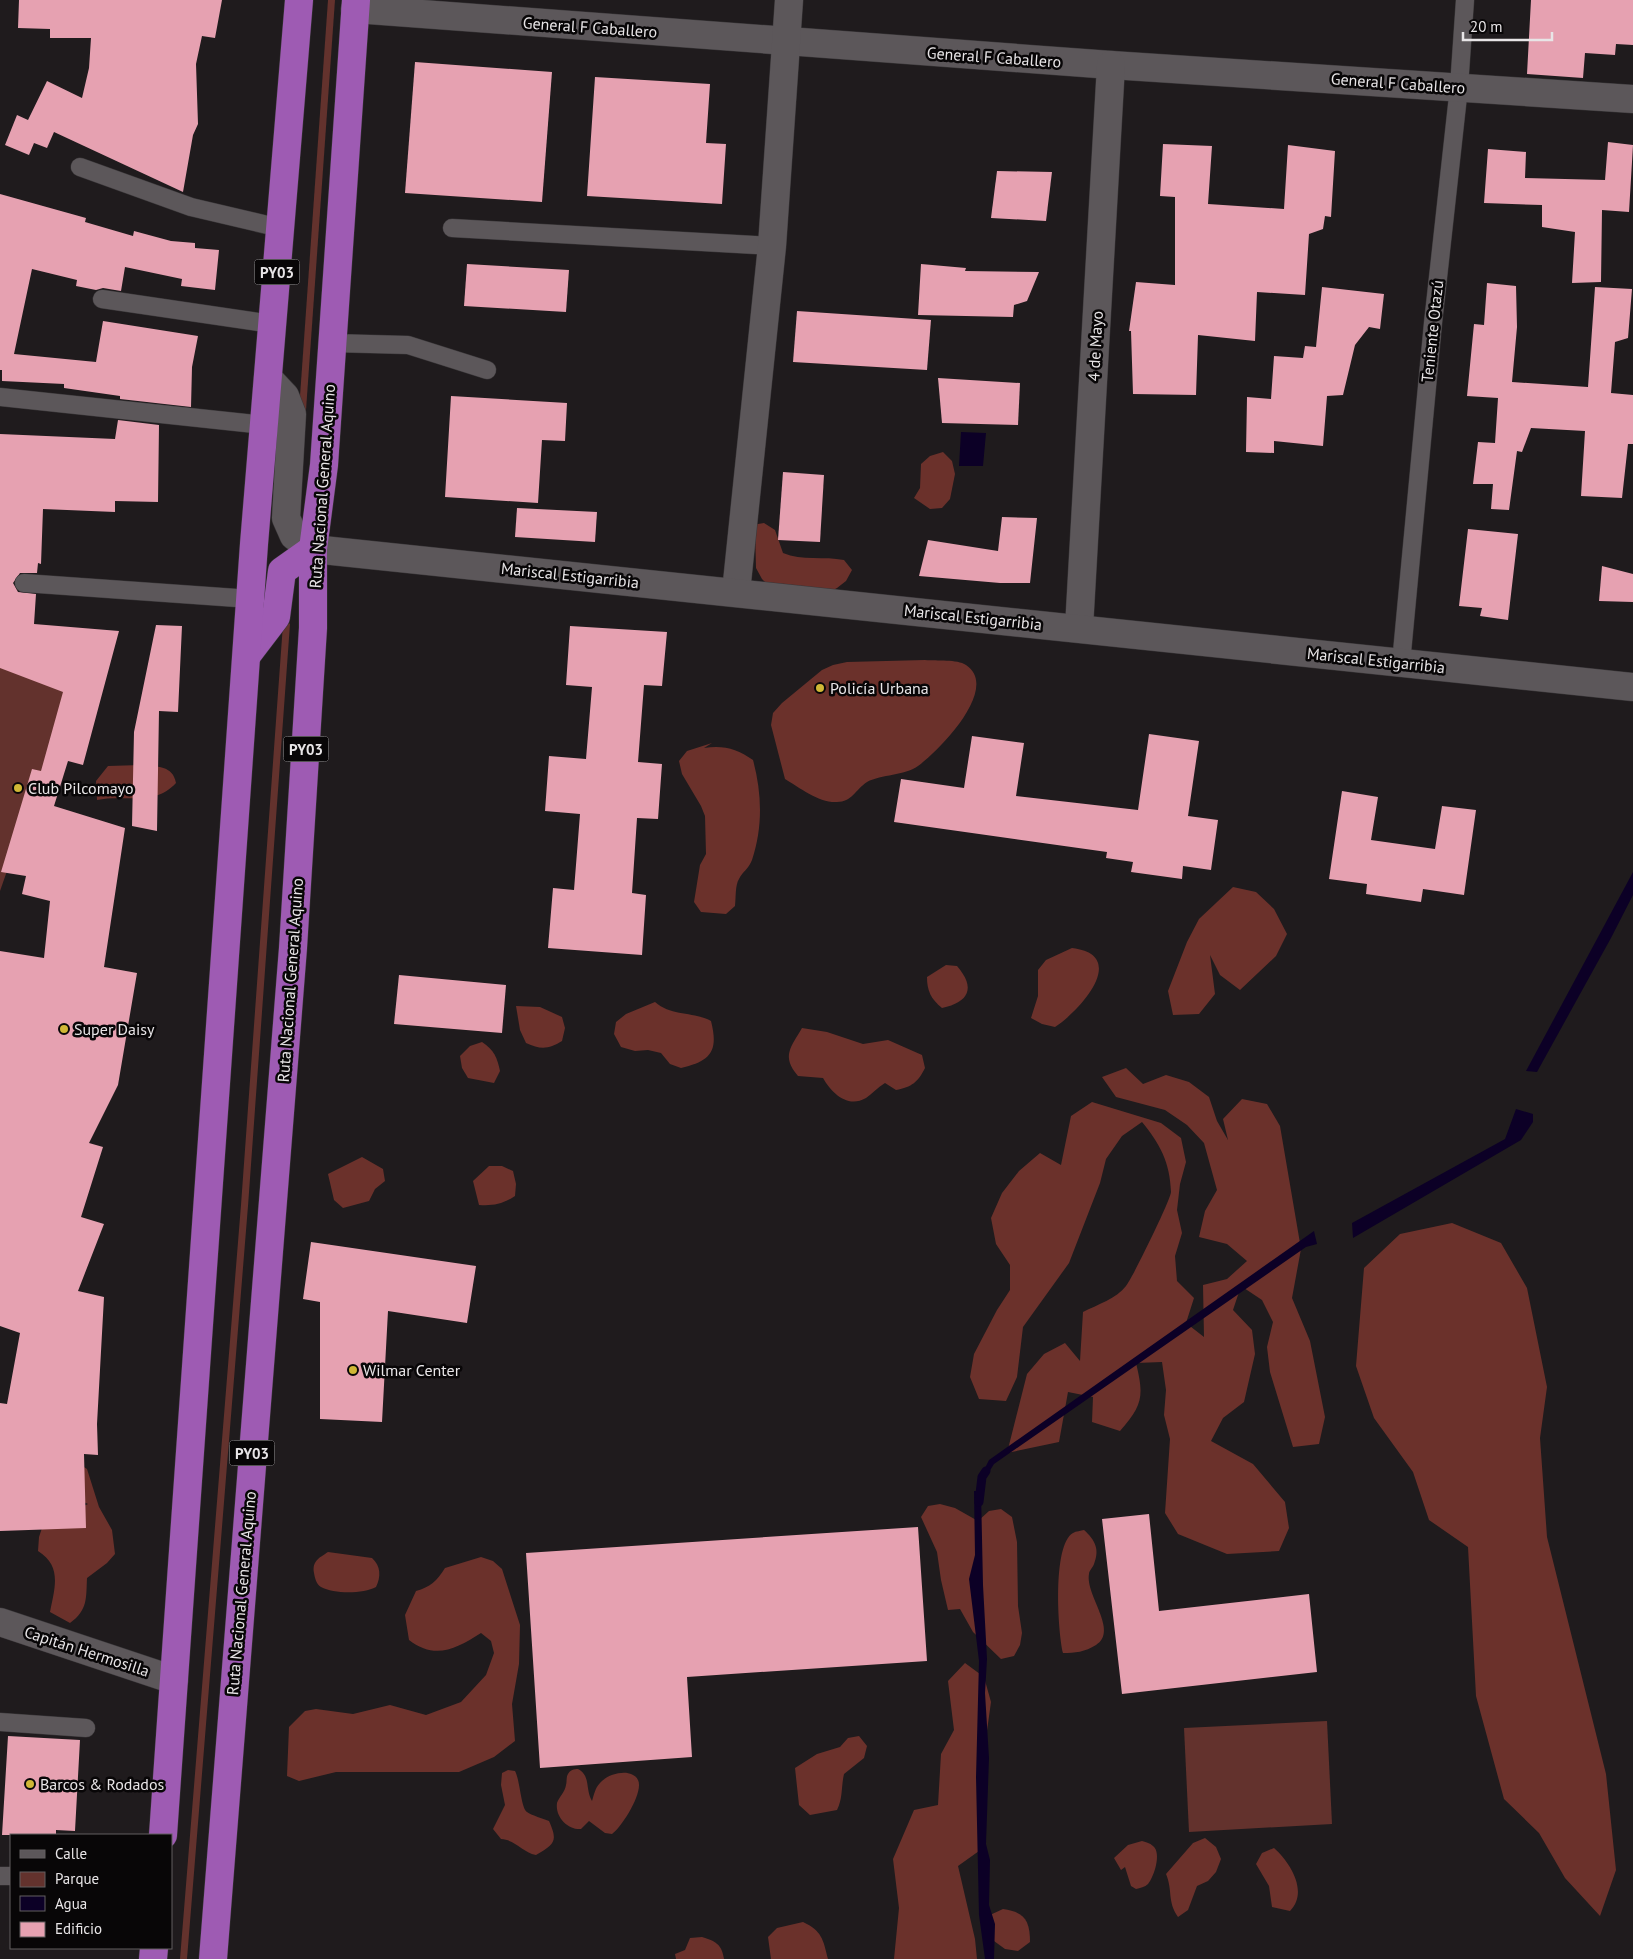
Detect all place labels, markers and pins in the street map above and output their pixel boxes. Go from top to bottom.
place label: Policía Urbana [830,678,929,698]
marker: Policía Urbana [814,682,826,694]
place label: Club Pilcomayo [28,778,133,798]
marker: Club Pilcomayo [12,782,24,794]
place label: Super Daisy [74,1019,155,1039]
marker: Super Daisy [58,1023,70,1035]
place label: Wilmar Center [363,1360,461,1380]
marker: Wilmar Center [347,1364,359,1376]
place label: Barcos & Rodados [40,1774,165,1794]
marker: Barcos & Rodados [24,1778,36,1790]

